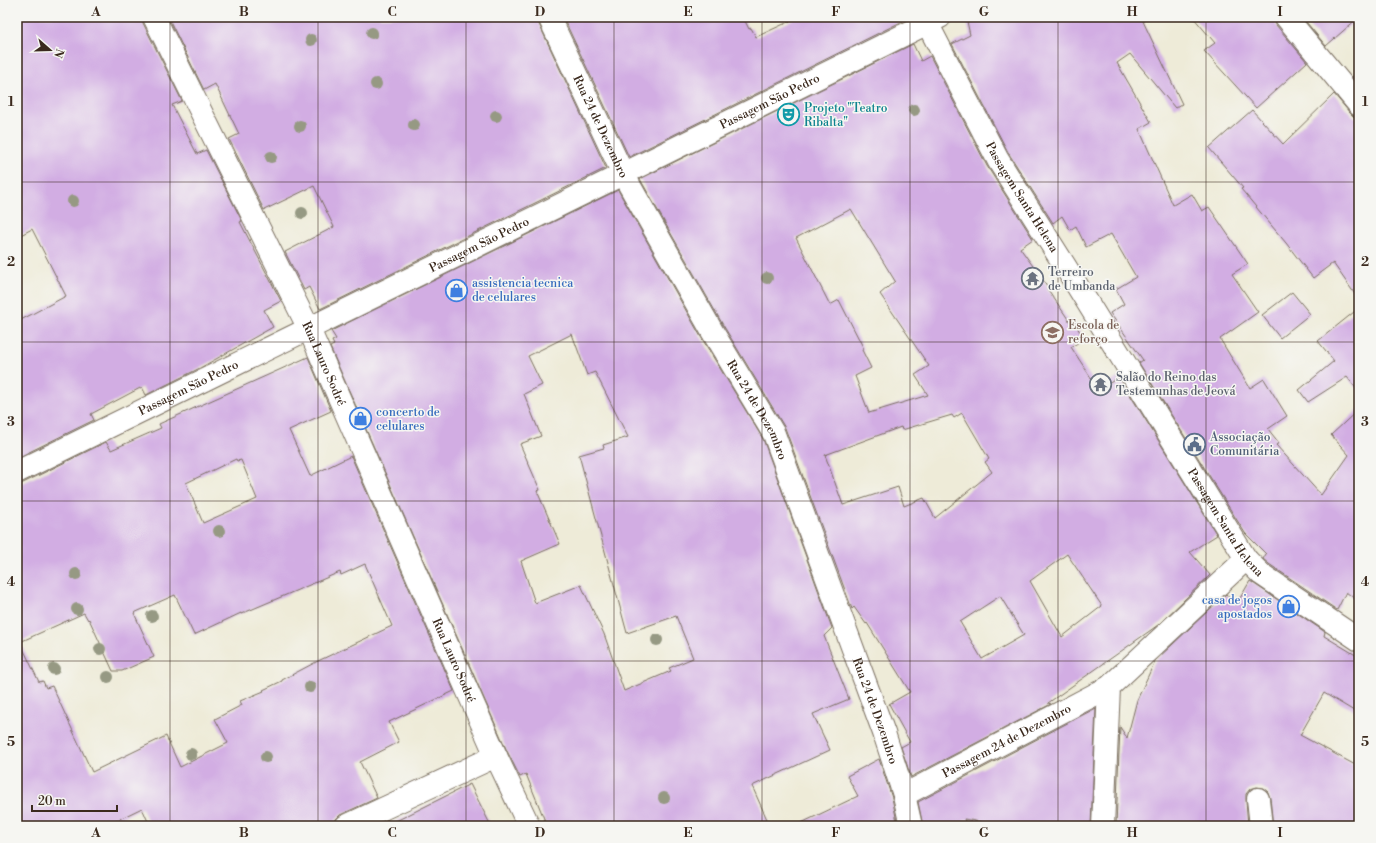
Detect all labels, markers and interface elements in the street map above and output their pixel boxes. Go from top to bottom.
text: A [90,4,101,20]
text: B [239,4,249,20]
text: C [387,4,397,20]
text: D [535,4,545,20]
text: E [683,4,693,20]
text: F [831,4,841,20]
text: G [979,4,990,20]
text: H [1127,4,1138,20]
text: I [1277,4,1283,20]
north arrow [30,30,70,70]
text: N [50,47,67,60]
street label: Passagem São Pedro [717,71,823,133]
street label: Rua 24 de Dezembro [569,73,631,181]
text: 1 [8,94,15,110]
text: 1 [1362,94,1369,110]
place label: Projeto "Teatro Ribalta" [804,101,888,130]
theatre icon: Projeto "Teatro Ribalta" [776,102,802,128]
street label: Passagem Santa Helena [982,139,1062,256]
street label: Passagem São Pedro [427,214,532,276]
text: 2 [7,254,15,270]
text: 2 [1361,254,1369,270]
place label: Terreiro de Umbanda [1048,265,1116,294]
temple icon: Terreiro de Umbanda [1019,266,1045,292]
place label: assistencia tecnica de celulares [472,276,574,305]
shop icon: assistencia tecnica de celulares [444,277,470,303]
place label: Escola de reforço [1068,318,1119,347]
street label: Rua Lauro Sodré [298,319,349,408]
school or university icon: Escola de reforço [1040,319,1066,345]
street label: Passagem São Pedro [136,357,241,419]
street label: Rua 24 de Dezembro [723,357,790,462]
place label: Salão do Reino das Testemunhas de Jeová [1116,370,1236,399]
temple icon: Salão do Reino das Testemunhas de Jeová [1087,371,1113,397]
place label: concerto de celulares [376,405,440,434]
shop icon: concerto de celulares [347,406,373,432]
text: 3 [7,414,15,430]
text: 3 [1361,414,1369,430]
place label: Associação Comunitária [1209,430,1280,459]
public building icon: Associação Comunitária [1182,431,1208,457]
street label: Passagem Santa Helena [1184,466,1267,581]
text: 4 [7,574,16,590]
text: 4 [1361,574,1370,590]
place label: casa de jogos apostados [1202,593,1272,622]
shop icon: casa de jogos apostados [1275,594,1301,620]
street label: Rua Lauro Sodré [429,616,479,705]
street label: Rua 24 de Dezembro [849,656,901,766]
street label: Passagem 24 de Dezembro [940,701,1074,782]
text: 5 [7,734,15,750]
text: 5 [1361,734,1369,750]
scale bar [32,787,117,813]
text: 20 m [38,794,66,809]
text: A [90,825,101,841]
text: B [239,825,249,841]
text: C [387,825,397,841]
text: D [535,825,545,841]
text: E [683,825,693,841]
text: F [831,825,841,841]
text: G [979,825,990,841]
text: H [1127,825,1138,841]
text: I [1277,825,1283,841]

